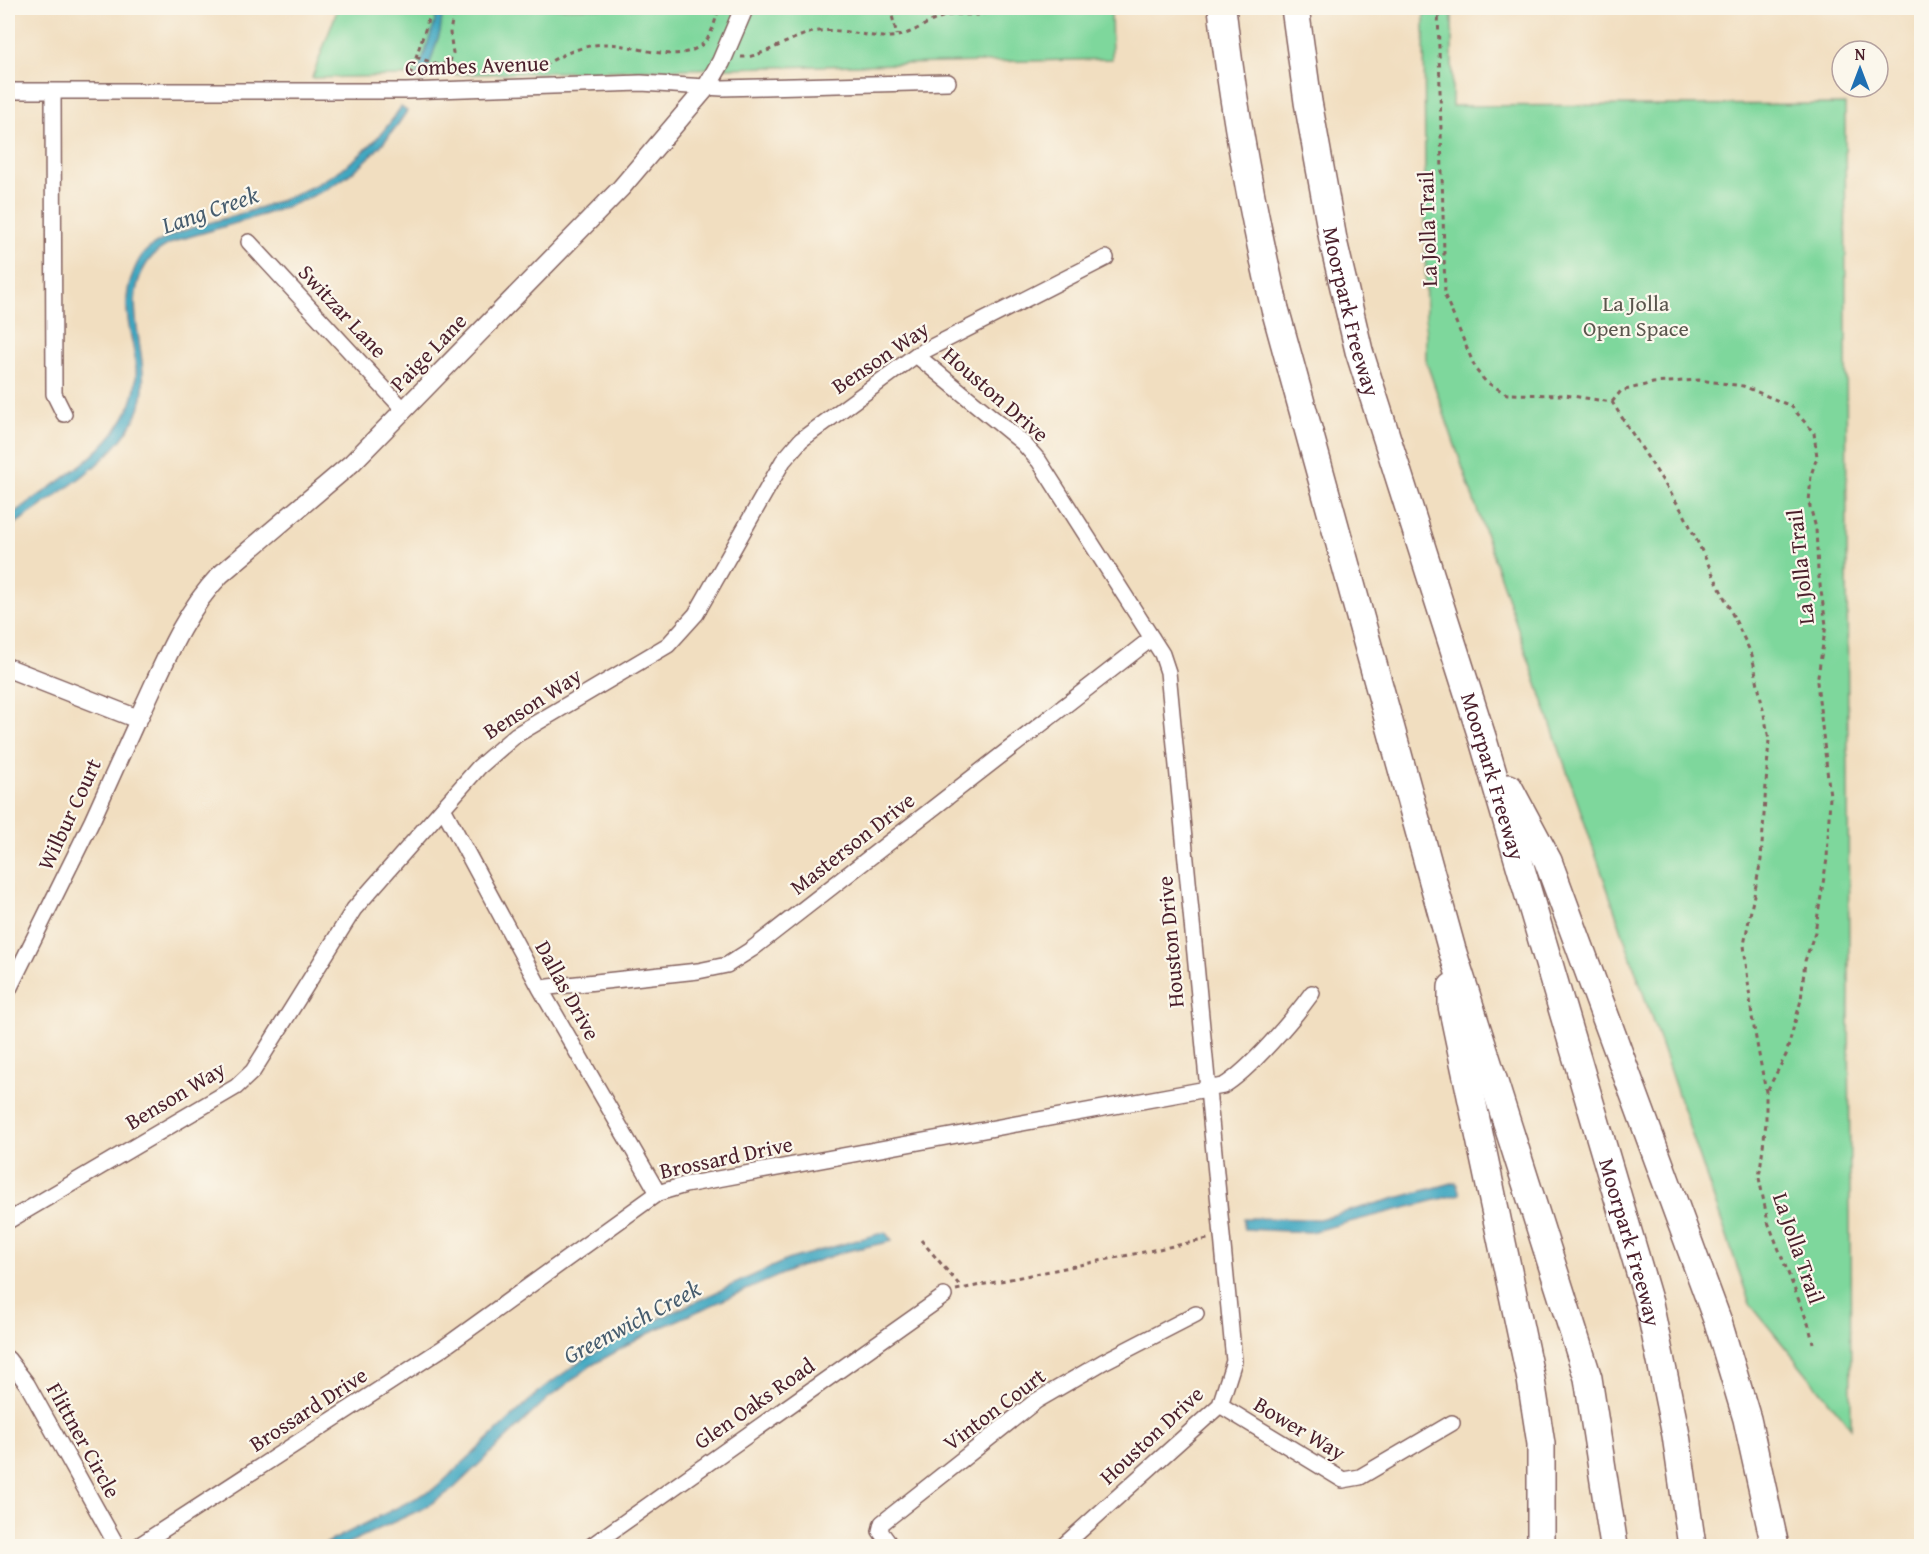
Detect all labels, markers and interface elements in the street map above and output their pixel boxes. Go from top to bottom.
north arrow [1830,39,1890,99]
text: N [1855,42,1866,66]
street label: Combes Avenue [404,46,550,84]
street label: La Jolla Trail [1409,171,1445,287]
water label: Lang Creek [156,177,263,243]
street label: Moorpark Freeway [1315,224,1388,400]
street label: Switzar Lane [291,257,395,365]
park label: La Jolla Open Space [1583,287,1689,344]
street label: Paige Lane [382,306,474,398]
street label: Benson Way [825,313,935,401]
street label: Houston Drive [936,339,1056,449]
street label: La Jolla Trail [1778,508,1822,626]
street label: Benson Way [477,659,588,747]
street label: Moorpark Freeway [1453,688,1534,864]
street label: Wilbur Court [29,753,109,875]
street label: Masterson Drive [783,784,921,902]
street label: Houston Drive [1148,875,1192,1009]
street label: Dallas Drive [527,934,609,1046]
street label: Benson Way [119,1053,231,1137]
street label: Brossard Drive [657,1127,795,1187]
street label: Moorpark Freeway [1591,1154,1669,1329]
street label: La Jolla Trail [1765,1188,1833,1308]
water label: Greenwich Creek [557,1271,707,1372]
street label: Glen Oaks Road [687,1349,821,1457]
street label: Brossard Drive [243,1359,373,1459]
street label: Vinton Court [936,1360,1052,1458]
street label: Flittner Circle [39,1376,129,1504]
street label: Houston Drive [1092,1378,1210,1492]
street label: Bower Way [1248,1388,1352,1468]

